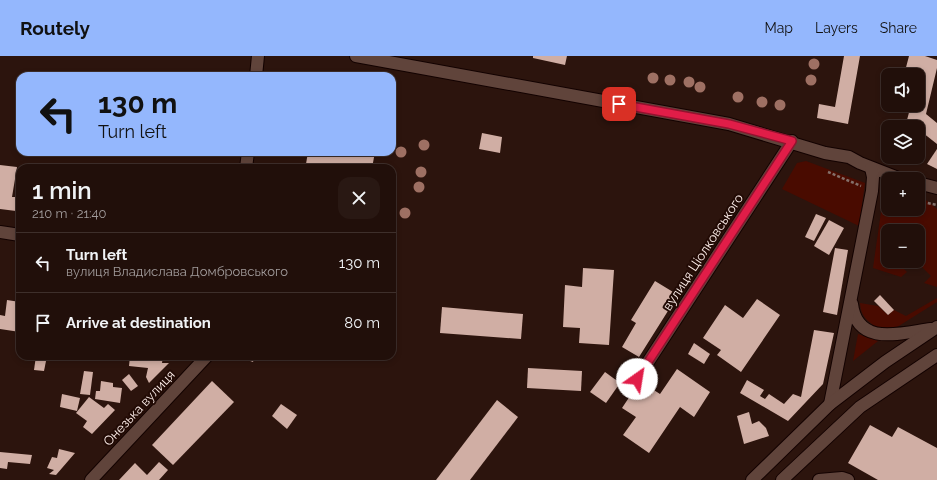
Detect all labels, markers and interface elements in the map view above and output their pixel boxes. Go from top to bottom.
text: Routely [20,17,90,39]
text: Map [765,20,793,36]
text: Layers [815,20,858,36]
text: Share [880,20,917,36]
map controls [881,68,925,268]
button: sound [881,68,925,112]
text: 130 m [98,87,177,120]
pin [602,87,636,121]
icon: left [32,88,84,140]
icon: arrive [608,93,630,115]
button: layers [881,120,925,164]
text: Turn left [98,121,167,142]
button: + [881,172,925,216]
text: 1 min [32,176,92,205]
button: close [338,177,380,219]
street label: вулиця Ціолковського [660,191,746,313]
text: 210 m · 21:40 [32,206,106,221]
button: − [881,224,925,268]
text: Turn left [66,246,127,264]
icon: left [32,252,54,274]
text: 130 m [339,254,380,272]
text: вулиця Владислава Домбровського [66,264,288,279]
icon: arrive [32,312,54,334]
text: Arrive at destination [66,314,211,332]
text: 80 m [344,314,380,332]
position arrow [616,358,658,400]
street label: Онезька вулиця [100,367,178,449]

